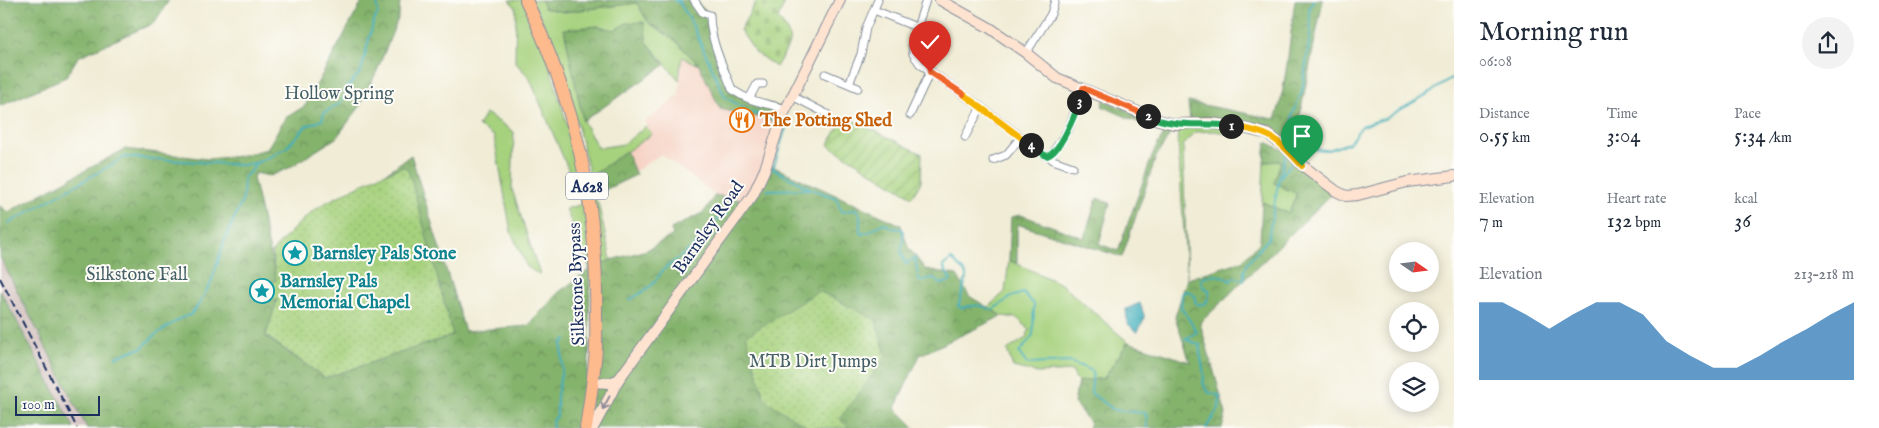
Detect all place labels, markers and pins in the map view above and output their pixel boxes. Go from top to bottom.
pin [909,21,951,72]
pin: 3 [1066,90,1092,114]
pin: 2 [1136,104,1160,128]
restaurant icon: The Potting Shed [729,107,755,133]
place label: The Potting Shed [759,110,892,133]
pin: 1 [1218,114,1244,138]
pin [1281,115,1323,166]
pin: 4 [1018,132,1044,158]
place icon: Barnsley Pals Stone [282,240,308,266]
place label: Barnsley Pals Stone [312,243,457,266]
place label: Barnsley Pals Memorial Chapel [280,271,411,315]
place icon: Barnsley Pals Memorial Chapel [249,278,275,304]

